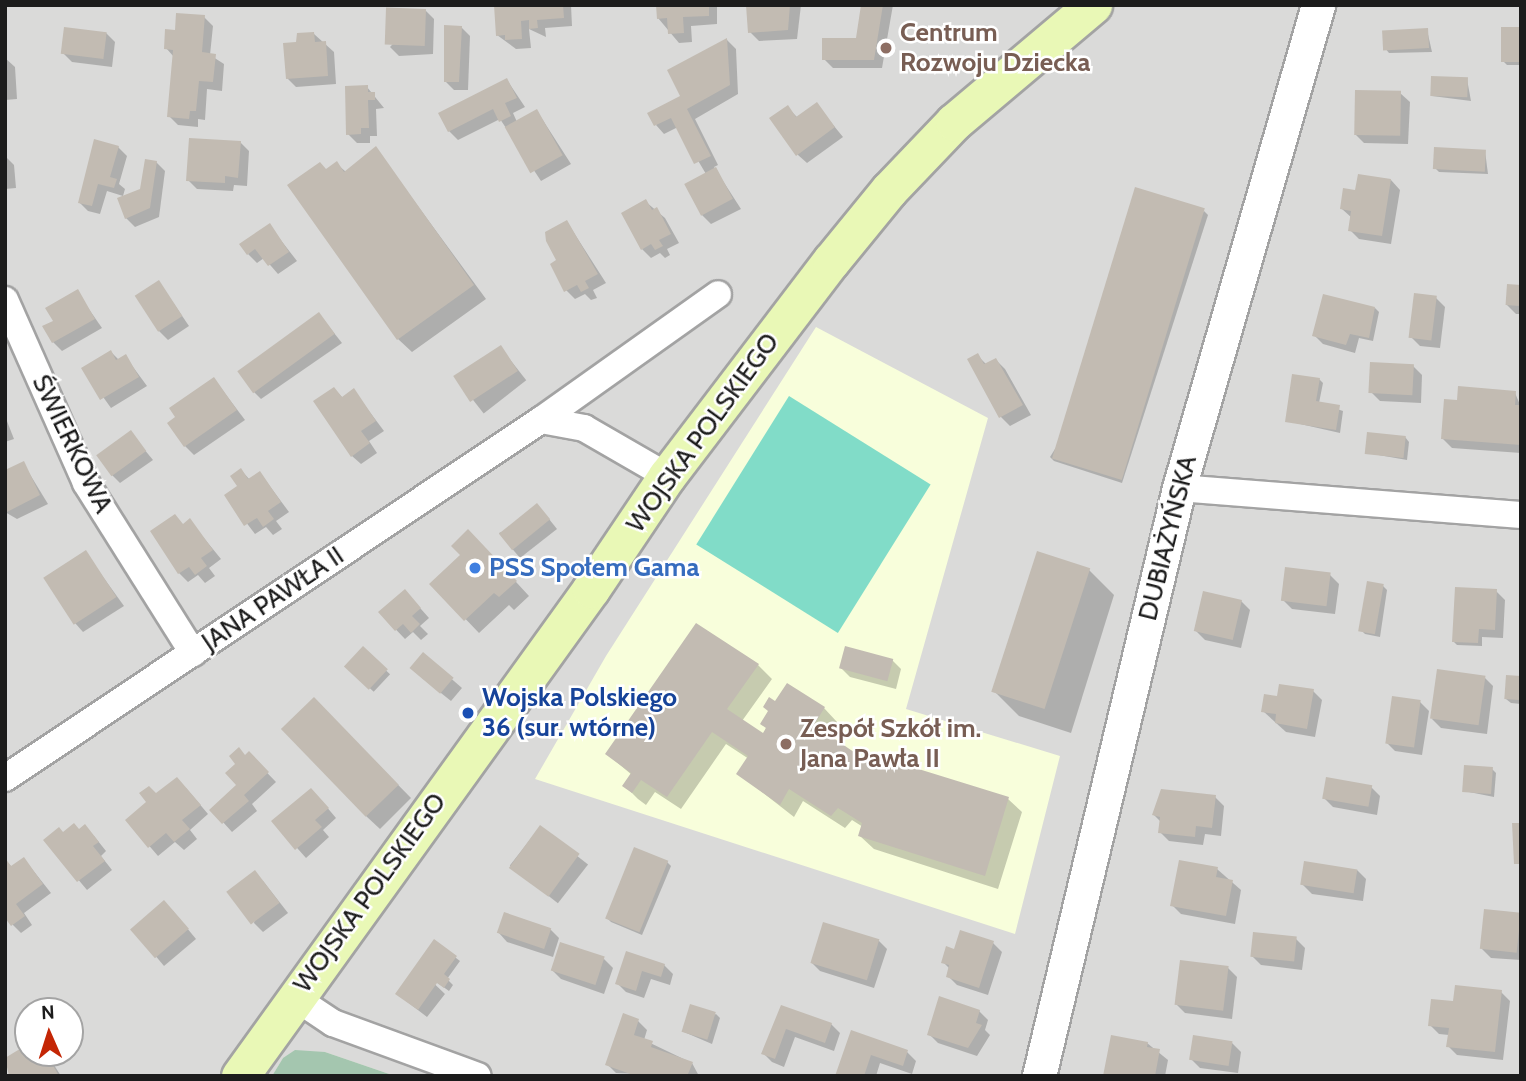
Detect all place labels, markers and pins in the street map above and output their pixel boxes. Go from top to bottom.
place label: Centrum Rozwoju Dziecka [900,17,1090,78]
marker: Centrum Rozwoju Dziecka [878,40,894,56]
place label: PSS Społem Gama [489,552,699,584]
marker: PSS Społem Gama [467,560,483,576]
place label: Wojska Polskiego 36 (sur. wtórne) [482,682,677,744]
marker: Wojska Polskiego 36 (sur. wtórne) [460,705,476,721]
place label: Zespół Szkół im. Jana Pawła II [800,713,981,774]
marker: Zespół Szkół im. Jana Pawła II [778,736,794,752]

